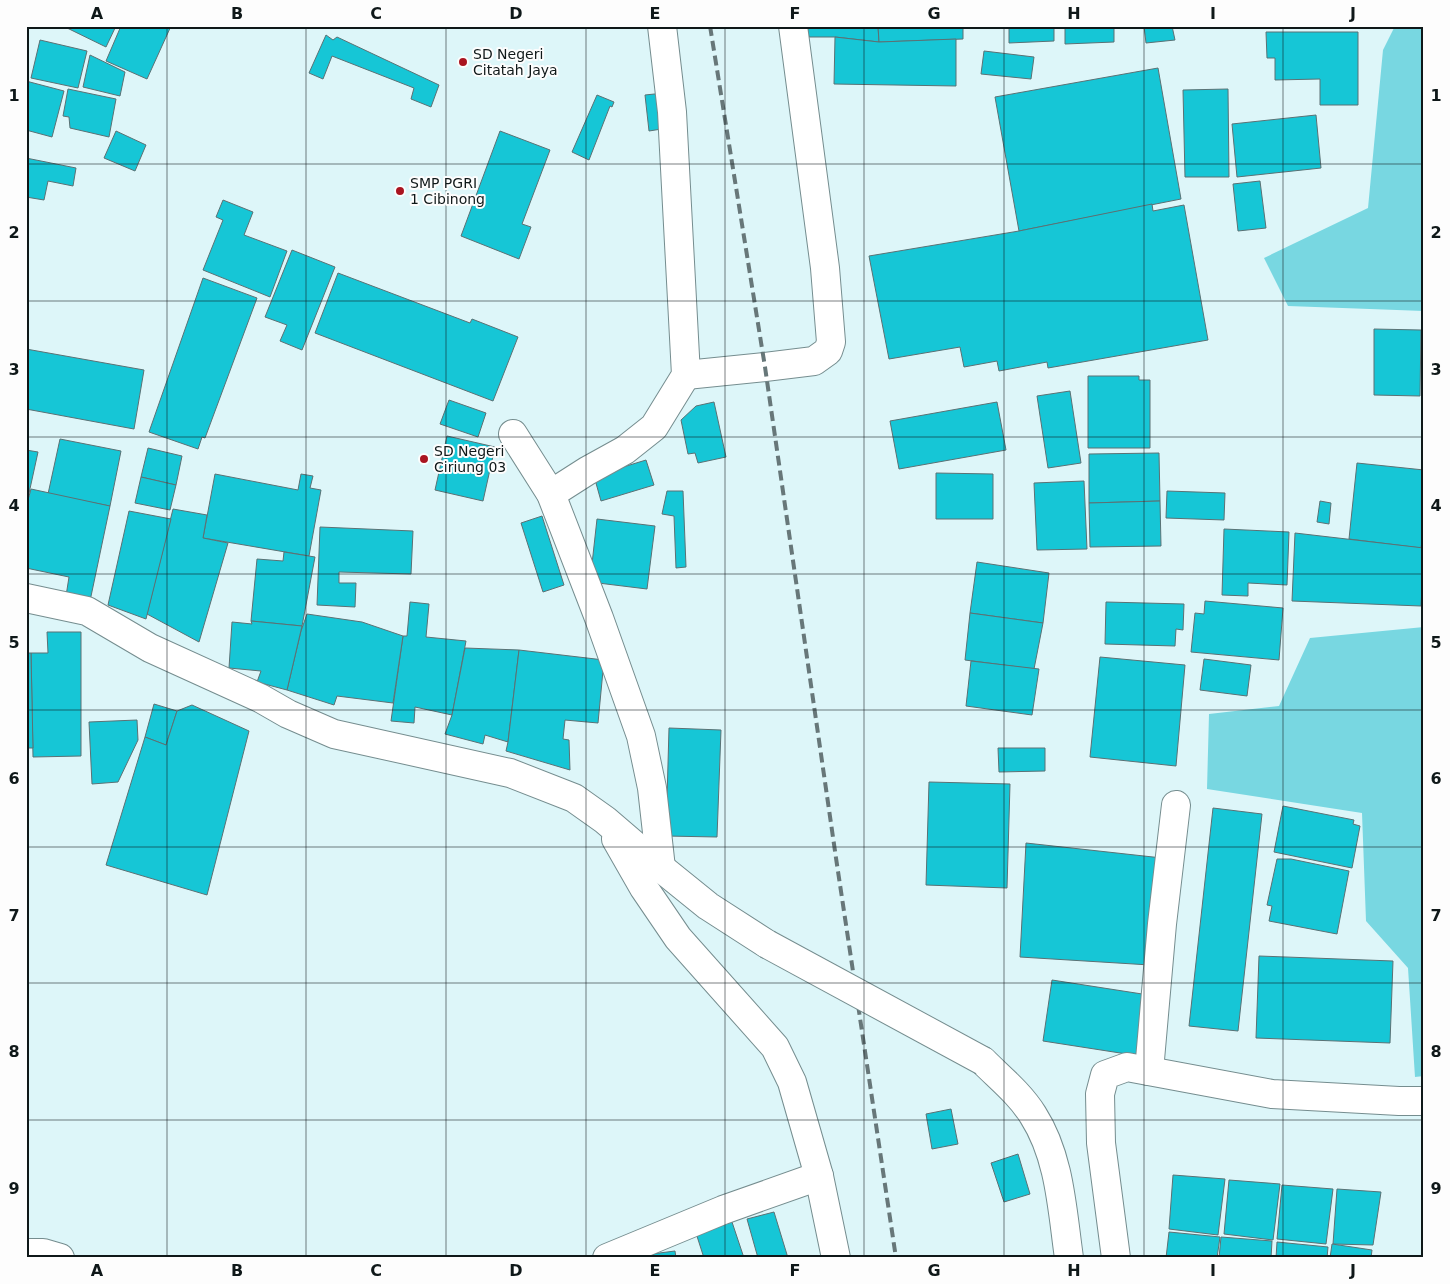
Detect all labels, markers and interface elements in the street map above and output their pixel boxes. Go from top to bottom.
text: A [91,4,104,23]
text: B [231,4,243,23]
text: C [370,4,382,23]
text: D [509,4,523,23]
text: E [650,4,660,23]
text: F [790,4,800,23]
text: G [927,4,941,23]
text: H [1067,4,1081,23]
text: I [1210,4,1216,23]
text: J [1349,4,1356,23]
place label: SD Negeri Citatah Jaya [473,46,558,78]
marker: SD Negeri Citatah Jaya [457,56,469,68]
text: 1 [8,86,20,105]
text: 1 [1430,86,1442,105]
place label: SMP PGRI 1 Cibinong [410,175,485,207]
marker: SMP PGRI 1 Cibinong [394,185,406,197]
text: 2 [8,223,20,242]
text: 2 [1430,223,1442,242]
text: 3 [8,360,20,379]
text: 3 [1430,360,1442,379]
place label: SD Negeri Ciriung 03 [434,443,506,475]
marker: SD Negeri Ciriung 03 [418,453,430,465]
text: 4 [8,496,20,515]
text: 4 [1430,496,1442,515]
text: 5 [8,633,20,652]
text: 5 [1430,633,1442,652]
text: 6 [8,769,20,788]
text: 6 [1430,769,1442,788]
text: 7 [8,906,20,925]
text: 7 [1430,906,1442,925]
text: 8 [8,1042,20,1061]
text: 8 [1430,1042,1442,1061]
text: 9 [8,1179,20,1198]
text: 9 [1430,1179,1442,1198]
text: A [91,1261,104,1280]
text: B [231,1261,243,1280]
text: C [370,1261,382,1280]
text: D [509,1261,523,1280]
text: E [650,1261,660,1280]
text: F [790,1261,800,1280]
text: G [927,1261,941,1280]
text: H [1067,1261,1081,1280]
text: I [1210,1261,1216,1280]
text: J [1349,1261,1356,1280]

